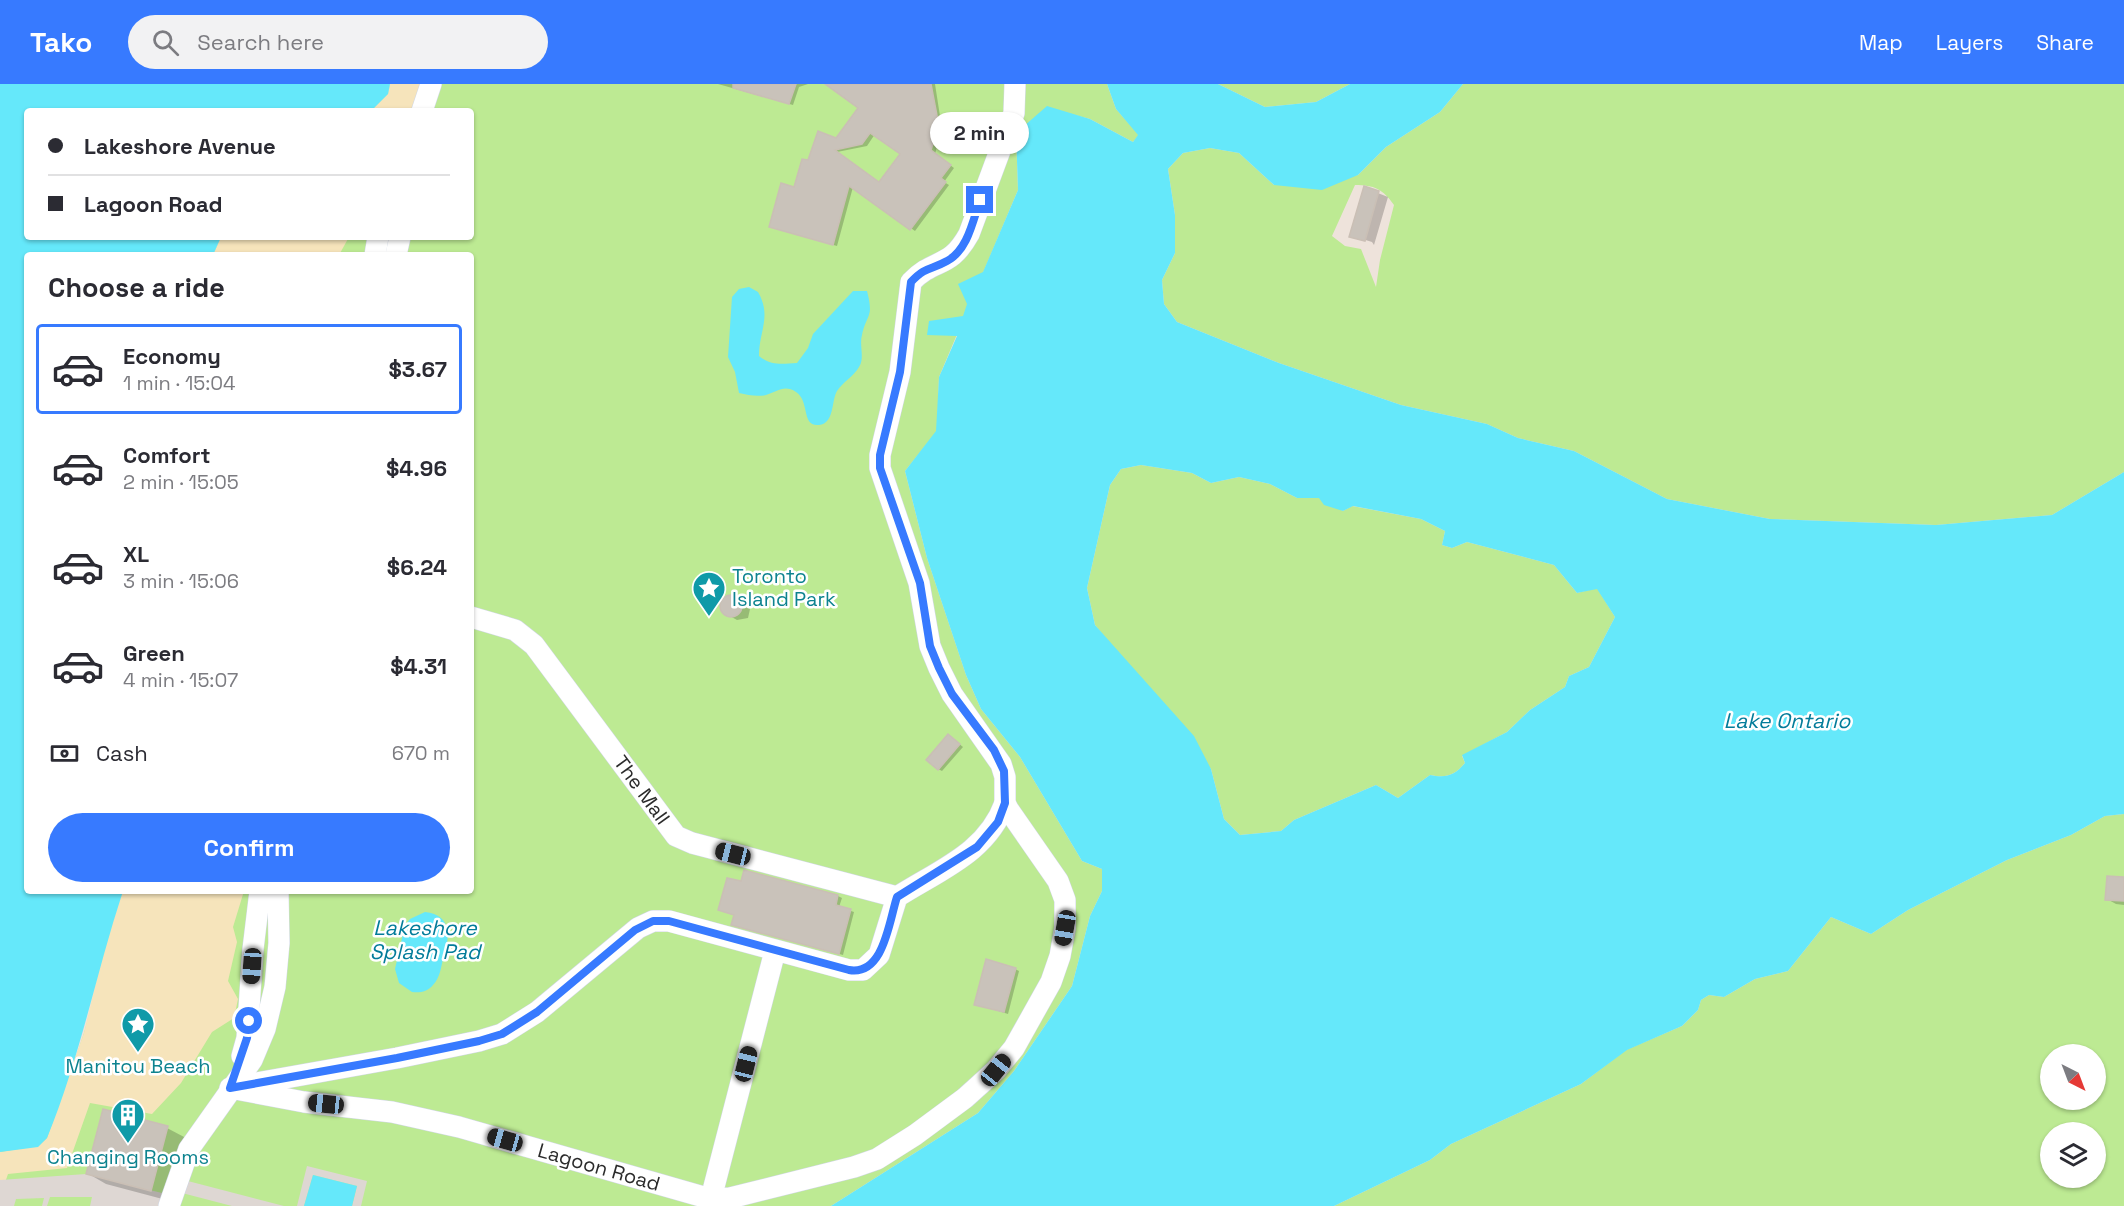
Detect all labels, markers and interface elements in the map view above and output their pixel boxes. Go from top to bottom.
search box [128,15,548,69]
text: Tako [30,24,92,60]
icon: search [149,26,182,59]
text: Search here [197,28,324,56]
text: Map [1859,29,1903,56]
text: Layers [1936,29,2003,56]
text: Share [2036,29,2094,56]
callout: 2 min [930,113,1030,155]
text: 2 min [954,120,1005,146]
text: Lakeshore Avenue [84,132,276,160]
route end [966,186,993,213]
text: Lagoon Road [84,190,222,218]
text: Choose a ride [48,270,225,305]
icon: car [51,342,105,396]
text: Economy [123,342,221,370]
text: $3.67 [389,355,447,383]
text: 1 min · 15:04 [123,370,236,396]
icon: car [51,441,105,495]
text: Comfort [123,441,211,469]
text: $4.96 [386,454,447,482]
text: 2 min · 15:05 [123,469,239,495]
icon: car [51,540,105,594]
text: XL [123,540,149,568]
text: $6.24 [387,553,447,581]
place label: Toronto Island Park [732,563,836,612]
text: 3 min · 15:06 [123,568,239,594]
place icon: Toronto Island Park [691,570,727,617]
icon: car [51,639,105,693]
text: Green [123,639,185,667]
text: $4.31 [390,652,447,680]
text: 4 min · 15:07 [123,667,238,693]
water label: Lake Ontario [1724,707,1851,734]
icon: cash [48,737,81,770]
text: Cash [96,739,148,767]
text: 670 m [392,740,450,766]
street label: The Mall [608,750,676,830]
button: Confirm [48,813,450,882]
car [713,841,753,867]
car [1053,909,1077,947]
water label: Lakeshore Splash Pad [370,914,483,965]
car [242,947,262,985]
place icon: Manitou Beach [120,1006,156,1053]
route start [235,1007,262,1034]
car [733,1044,759,1084]
north arrow [2040,1044,2106,1110]
map controls [2040,1044,2106,1188]
car [978,1050,1014,1090]
place label: Manitou Beach [65,1053,211,1079]
car [307,1093,345,1115]
building icon: Changing Rooms [110,1097,146,1144]
button: layers [2040,1122,2106,1188]
car [485,1126,525,1154]
street label: Lagoon Road [535,1137,663,1197]
place label: Changing Rooms [47,1144,209,1170]

